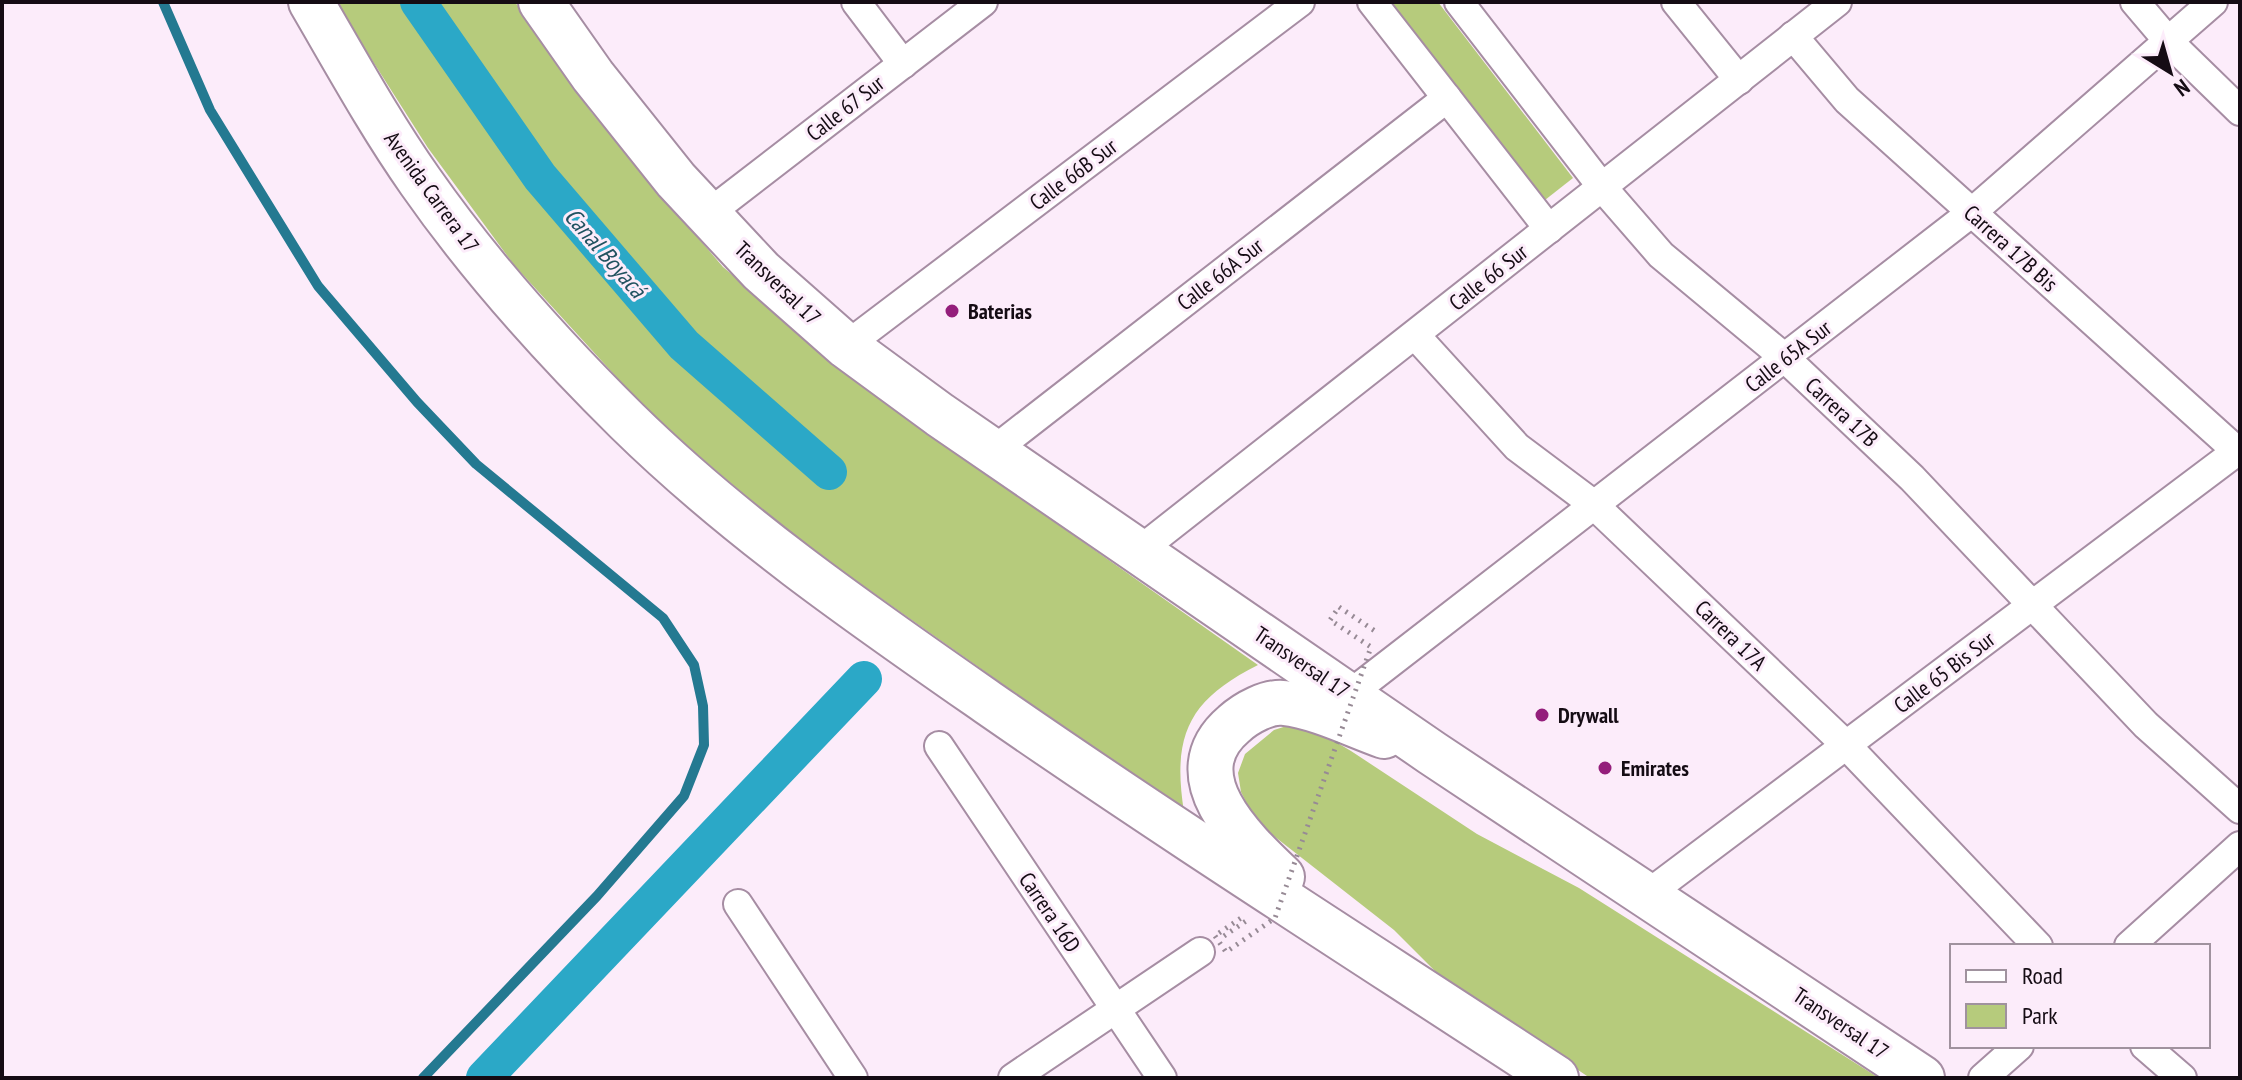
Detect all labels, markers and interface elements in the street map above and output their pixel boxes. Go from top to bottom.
north arrow [2130,32,2210,112]
street label: Calle 67 Sur [800,69,890,147]
text: N [2169,73,2195,103]
street label: Avenida Carrera 17 [378,126,486,258]
street label: Calle 66B Sur [1024,132,1122,216]
street label: Carrera 17B Bis [1958,199,2064,297]
water label: Canal Boyacá [558,201,654,305]
street label: Calle 66A Sur [1171,232,1269,316]
street label: Transversal 17 [729,235,827,331]
street label: Calle 66 Sur [1443,238,1533,316]
place label: Baterias [968,297,1032,325]
marker: Baterias [943,302,961,320]
street label: Calle 65A Sur [1739,314,1837,398]
street label: Carrera 17B [1800,371,1884,453]
street label: Carrera 17A [1689,594,1773,676]
street label: Transversal 17 [1249,620,1355,704]
street label: Calle 65 Bis Sur [1888,625,2000,719]
place label: Drywall [1558,701,1619,729]
marker: Drywall [1533,706,1551,724]
place label: Emirates [1621,754,1689,782]
marker: Emirates [1596,759,1614,777]
street label: Carrera 16D [1013,867,1087,957]
legend [1950,944,2210,1048]
text: Road [2022,960,2063,991]
street label: Transversal 17 [1788,981,1894,1065]
text: Park [2022,1000,2058,1031]

